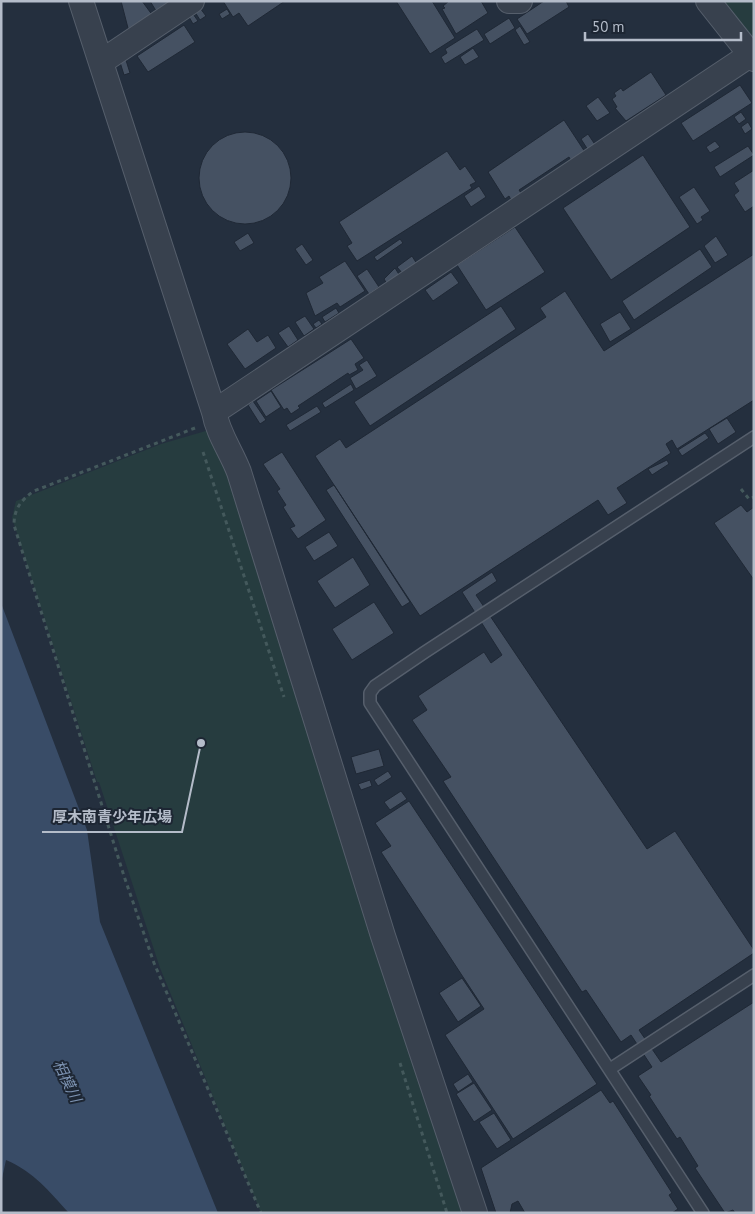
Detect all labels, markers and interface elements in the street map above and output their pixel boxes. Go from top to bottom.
scale bar [585,10,741,42]
text: 50 m [592,17,625,36]
callout: 厚木南青少年広場 [42,802,182,832]
text: 厚木南青少年広場 [52,807,172,826]
water label: 相模川 [49,1056,87,1107]

